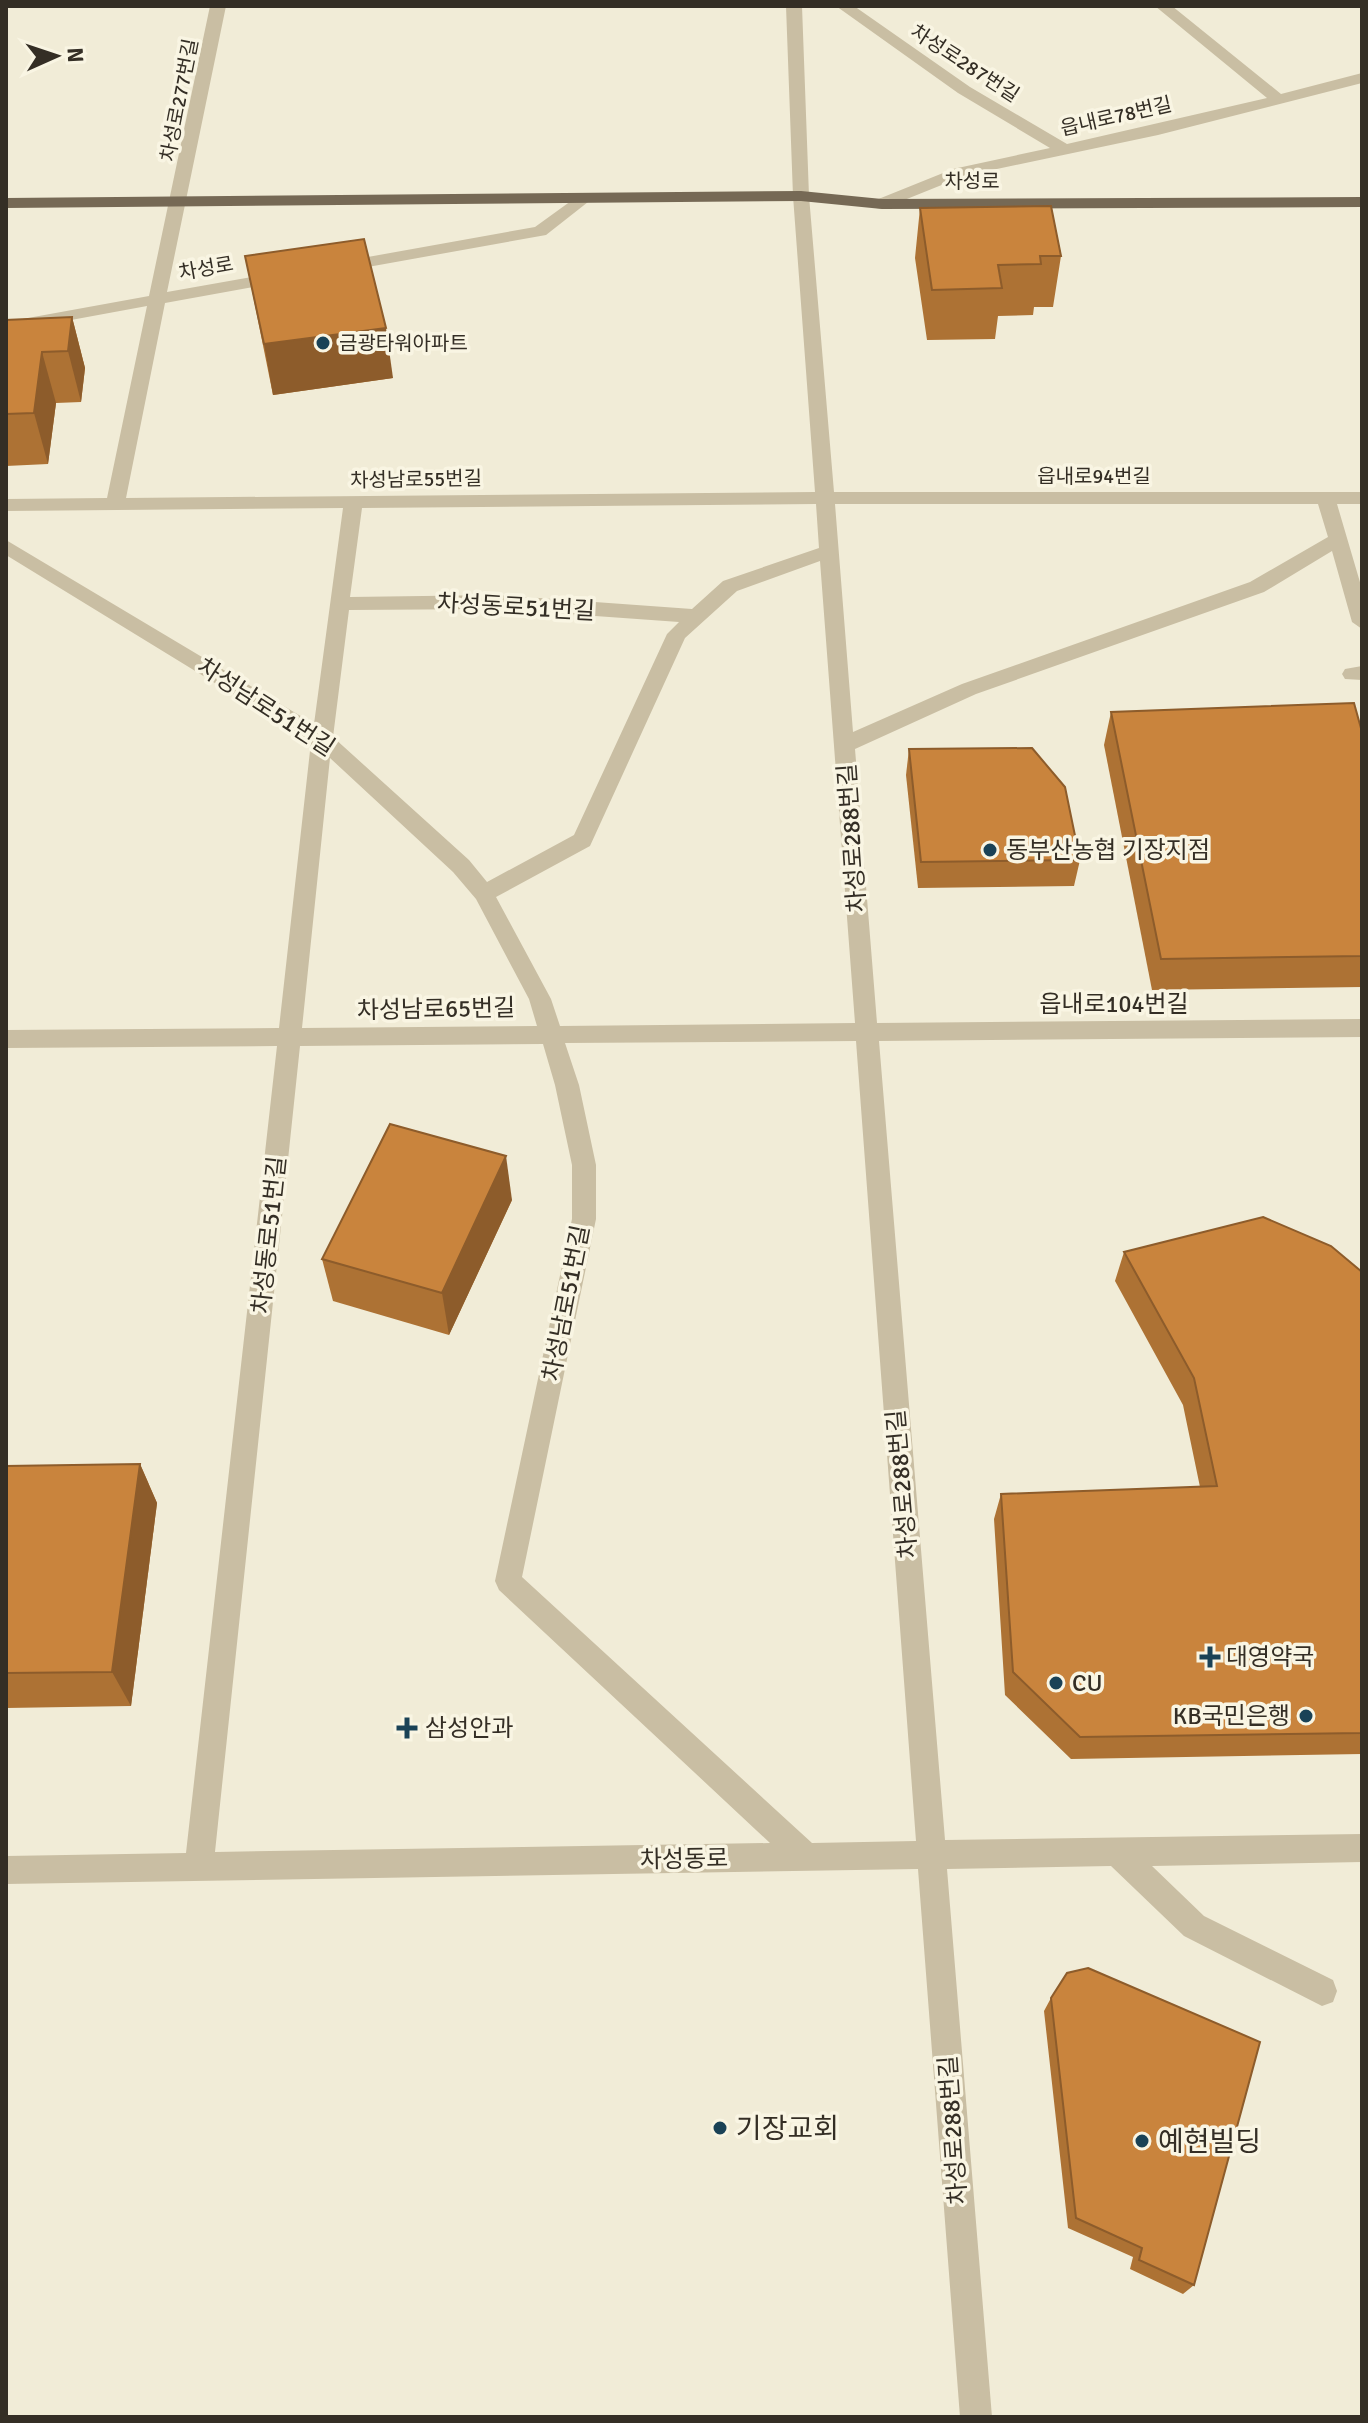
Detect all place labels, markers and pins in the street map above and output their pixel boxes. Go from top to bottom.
place label: 금광타워아파트 [339,331,468,356]
marker: 금광타워아파트 [314,334,332,352]
place label: 동부산농협 기장지점 [1006,835,1210,865]
marker: 동부산농협 기장지점 [981,841,999,859]
place label: 대영약국 [1226,1642,1314,1672]
marker: 대영약국 [1201,1648,1219,1666]
place label: CU [1072,1668,1103,1698]
marker: CU [1047,1674,1065,1692]
place label: KB국민은행 [1173,1701,1290,1731]
marker: KB국민은행 [1297,1707,1315,1725]
place label: 삼성안과 [425,1713,513,1743]
marker: 삼성안과 [396,1717,418,1739]
place label: 기장교회 [736,2112,839,2146]
marker: 기장교회 [711,2119,729,2137]
place label: 예현빌딩 [1158,2125,1261,2159]
marker: 예현빌딩 [1133,2132,1151,2150]

